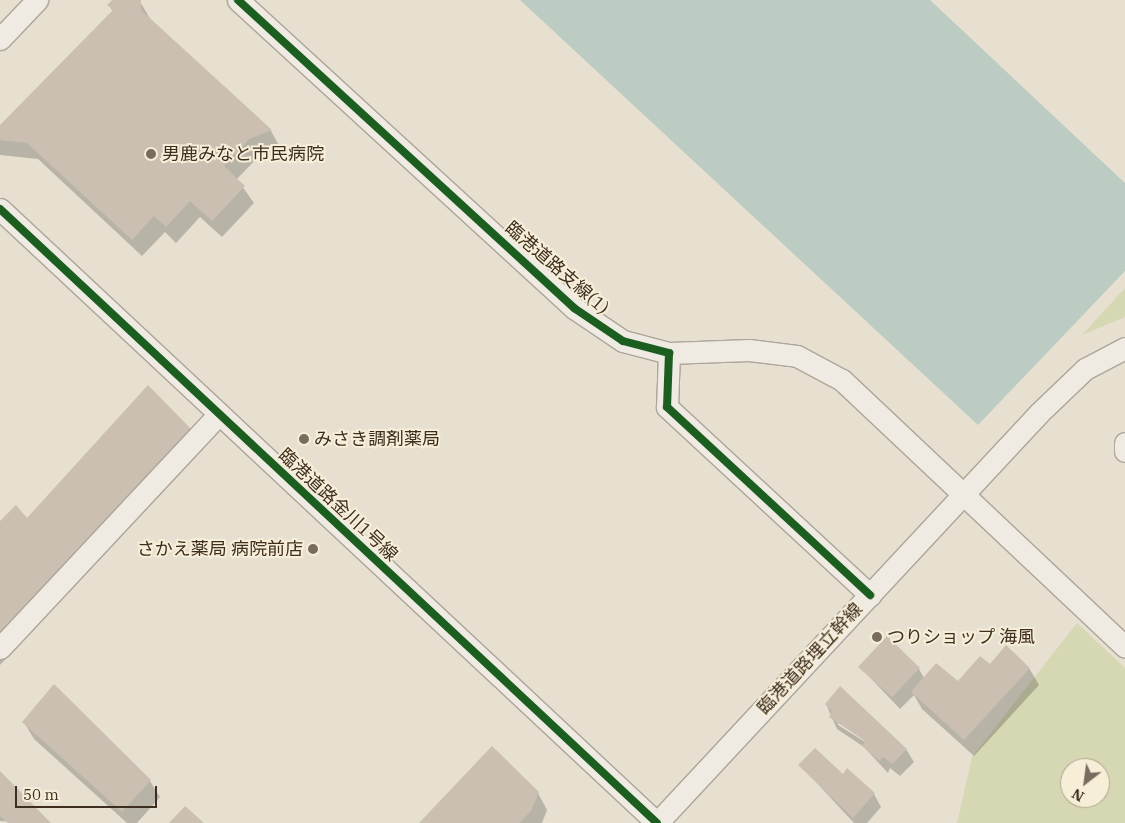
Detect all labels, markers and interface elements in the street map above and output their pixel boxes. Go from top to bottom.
place label: 男鹿みなと市民病院 [162,143,324,165]
marker: 男鹿みなと市民病院 [144,147,158,161]
street label: 臨港道路支線(1) [501,217,613,319]
place label: みさき調剤薬局 [314,428,440,450]
marker: みさき調剤薬局 [298,433,310,445]
street label: 臨港道路金川1号線 [274,444,402,566]
place label: さかえ薬局 病院前店 [137,538,303,560]
marker: さかえ薬局 病院前店 [307,543,319,555]
street label: 臨港道路埋立幹線 [753,599,867,719]
place label: つりショップ 海風 [887,626,1035,648]
marker: つりショップ 海風 [871,631,883,643]
north arrow [1060,758,1110,808]
scale bar [18,776,160,808]
text: 50 m [23,785,59,804]
text: N [1069,785,1087,806]

